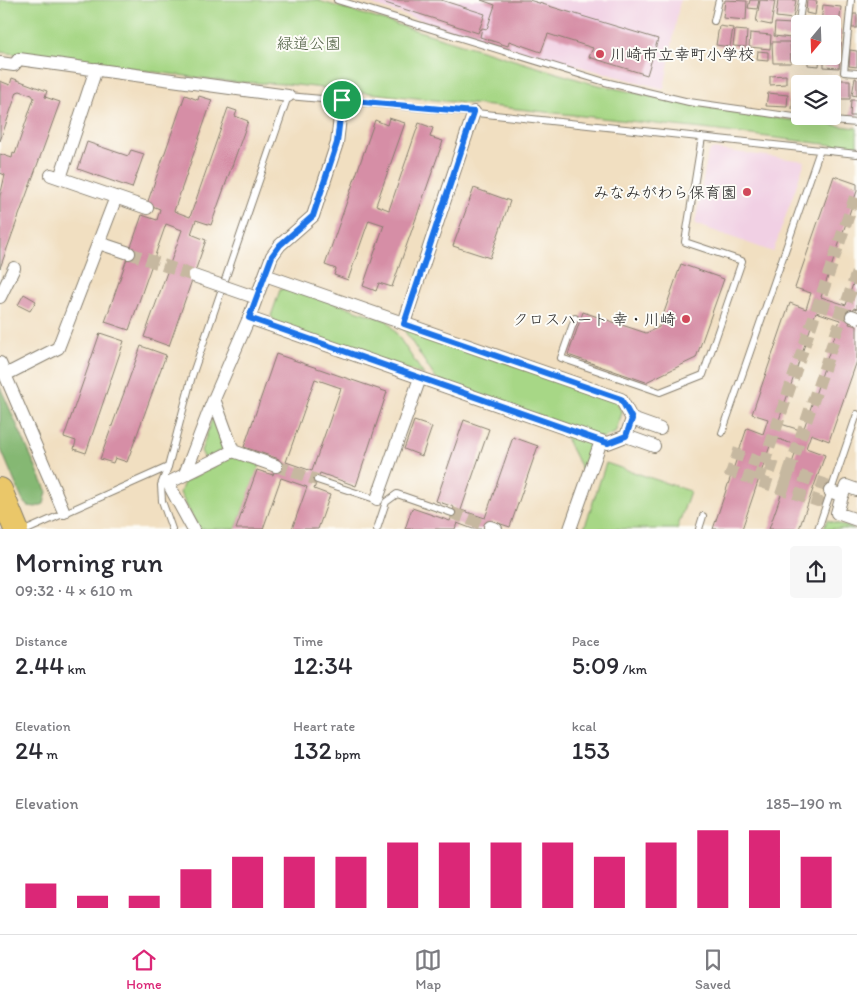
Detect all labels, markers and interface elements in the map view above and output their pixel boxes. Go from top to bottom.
north arrow [791,15,841,65]
map controls [791,15,841,125]
park label: 緑道公園 [277,34,341,53]
place label: 川崎市立幸町小学校 [610,45,754,64]
marker: 川崎市立幸町小学校 [594,48,606,60]
button: layers [791,75,841,125]
pin [321,79,363,121]
icon: arrive [328,86,356,114]
place label: みなみがわら保育園 [593,183,737,202]
marker: みなみがわら保育園 [741,186,753,198]
place label: クロスハート 幸・川崎 [512,310,676,329]
marker: クロスハート 幸・川崎 [680,313,692,325]
text: Morning run [15,545,163,579]
button: share [790,546,842,598]
text: 09:32 · 4 × 610 m [15,581,133,600]
text: Distance [15,633,67,650]
text: Time [293,633,323,650]
text: Pace [572,633,600,650]
text: 2.44 [15,650,64,680]
text: 12:34 [293,650,353,680]
text: 5:09 [572,650,619,680]
text: km [64,661,86,678]
text: /km [619,661,647,678]
text: Elevation [15,718,71,735]
text: Heart rate [293,718,355,735]
text: kcal [572,718,597,735]
text: 24 [15,735,43,765]
text: 132 [293,735,332,765]
text: 153 [572,735,610,765]
text: m [43,746,58,763]
text: bpm [332,746,361,763]
text: Elevation [15,794,79,813]
text: 185–190 m [766,794,842,813]
tab: Home [126,946,162,993]
tab: Map [414,946,442,993]
tab: Saved [695,946,731,993]

